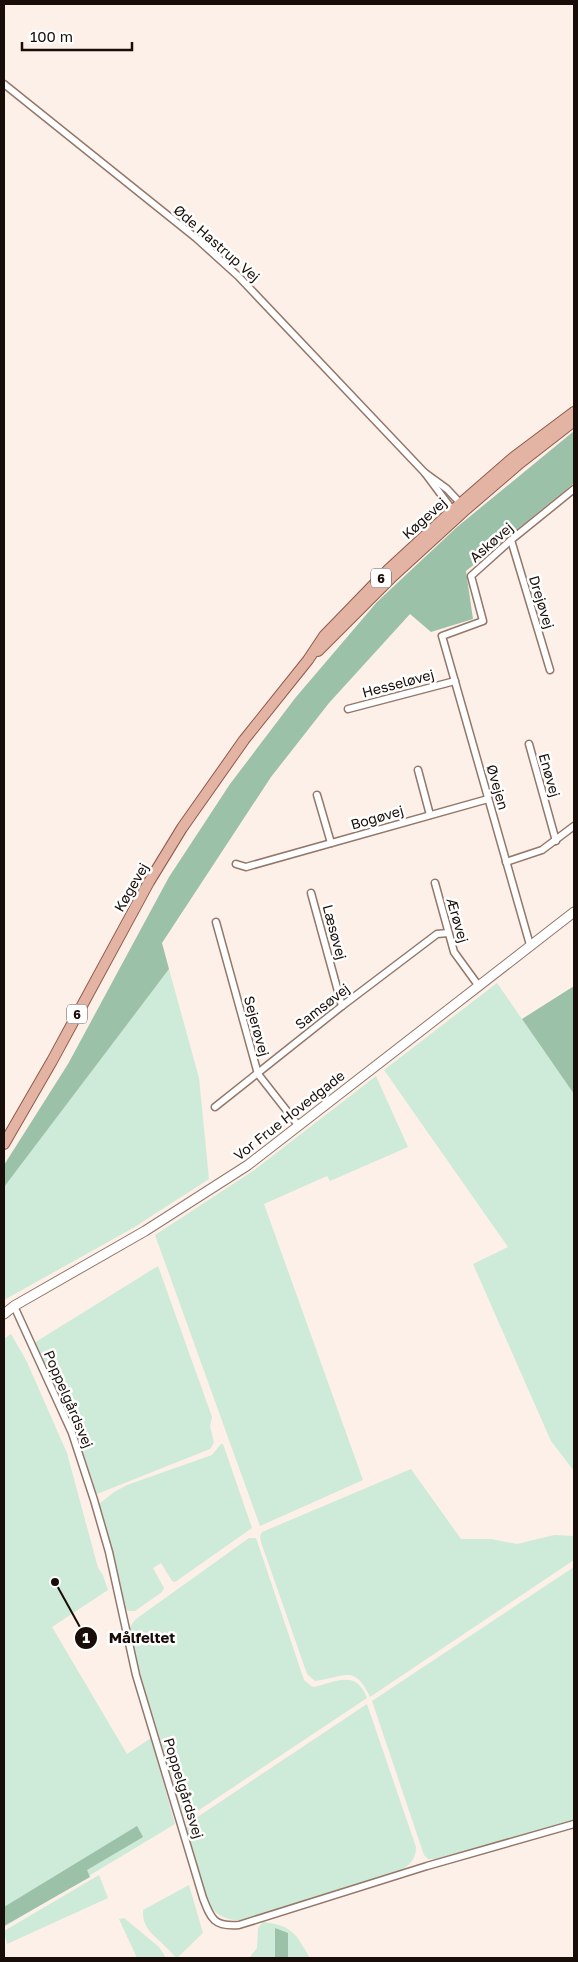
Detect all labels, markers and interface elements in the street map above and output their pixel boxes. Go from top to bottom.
scale bar [22,20,132,52]
text: 100 m [30,27,73,45]
street label: Øde Hastrup Vej [170,201,264,285]
street label: Køgevej [398,494,450,542]
street label: Askøvej [466,519,516,565]
road number: 6 [371,568,391,588]
street label: Drejøvej [526,573,558,631]
street label: Hesseløvej [360,665,436,701]
street label: Enøvej [536,751,564,799]
street label: Øvejen [483,762,513,812]
street label: Bogøvej [349,801,405,833]
street label: Køgevej [110,859,152,915]
street label: Ærøvej [443,895,473,945]
street label: Læsøvej [320,903,350,961]
street label: Samsøvej [291,979,353,1033]
street label: Sejerøvej [241,994,273,1058]
road number: 6 [67,1004,87,1024]
street label: Vor Frue Hovedgade [230,1066,348,1164]
street label: Poppelgårdsvej [41,1348,97,1450]
callout: Målfeltet [74,1623,186,1653]
text: 1 [82,1628,90,1646]
text: Målfeltet [109,1628,175,1646]
street label: Poppelgårdsvej [161,1736,207,1840]

